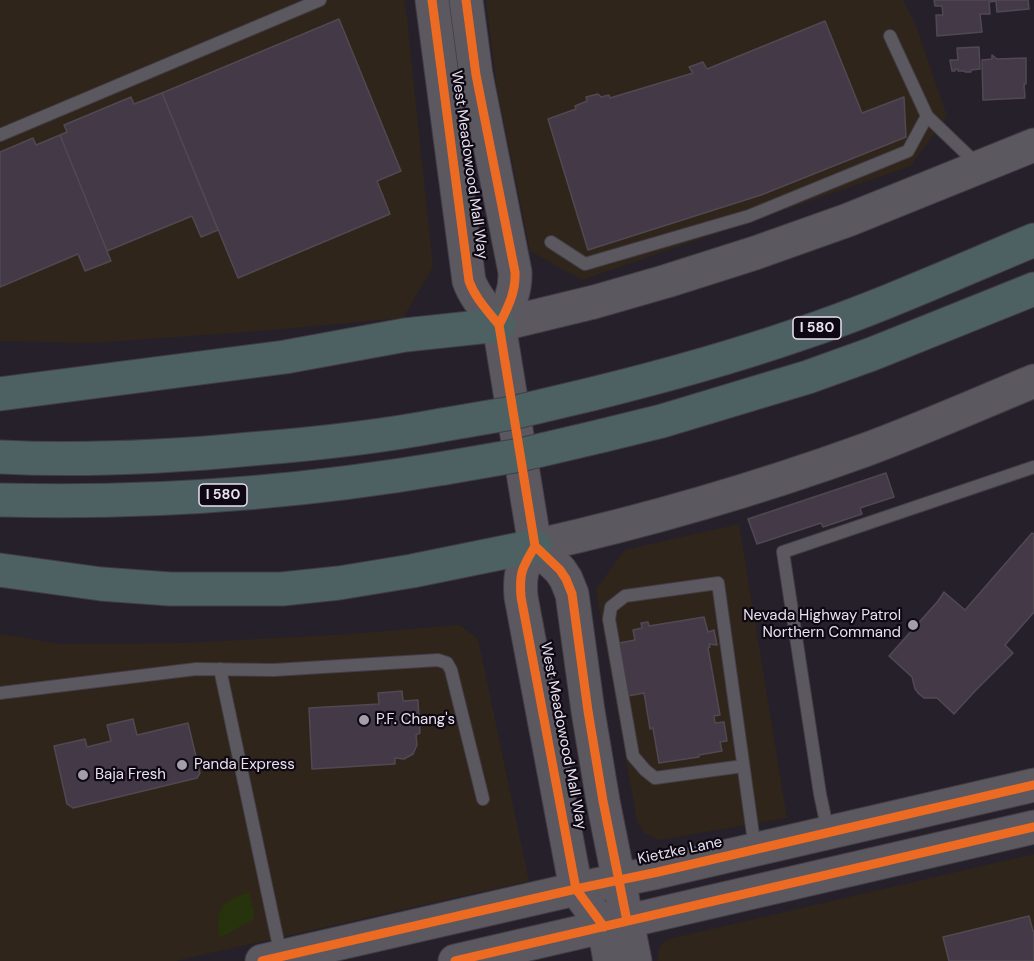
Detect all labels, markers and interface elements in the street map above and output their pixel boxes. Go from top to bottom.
street label: West Meadowood Mall Way [447,69,491,261]
road number: I 580 [793,317,841,339]
road number: I 580 [199,484,247,506]
place label: Nevada Highway Patrol Northern Command [743,607,901,642]
marker: Nevada Highway Patrol Northern Command [906,618,920,632]
street label: West Meadowood Mall Way [536,641,590,831]
place label: P.F. Chang's [376,711,455,729]
marker: P.F. Chang's [357,713,371,727]
place label: Panda Express [194,756,295,774]
marker: Panda Express [175,758,189,772]
place label: Baja Fresh [95,766,166,784]
marker: Baja Fresh [76,768,90,782]
street label: Kietzke Lane [636,833,724,869]

